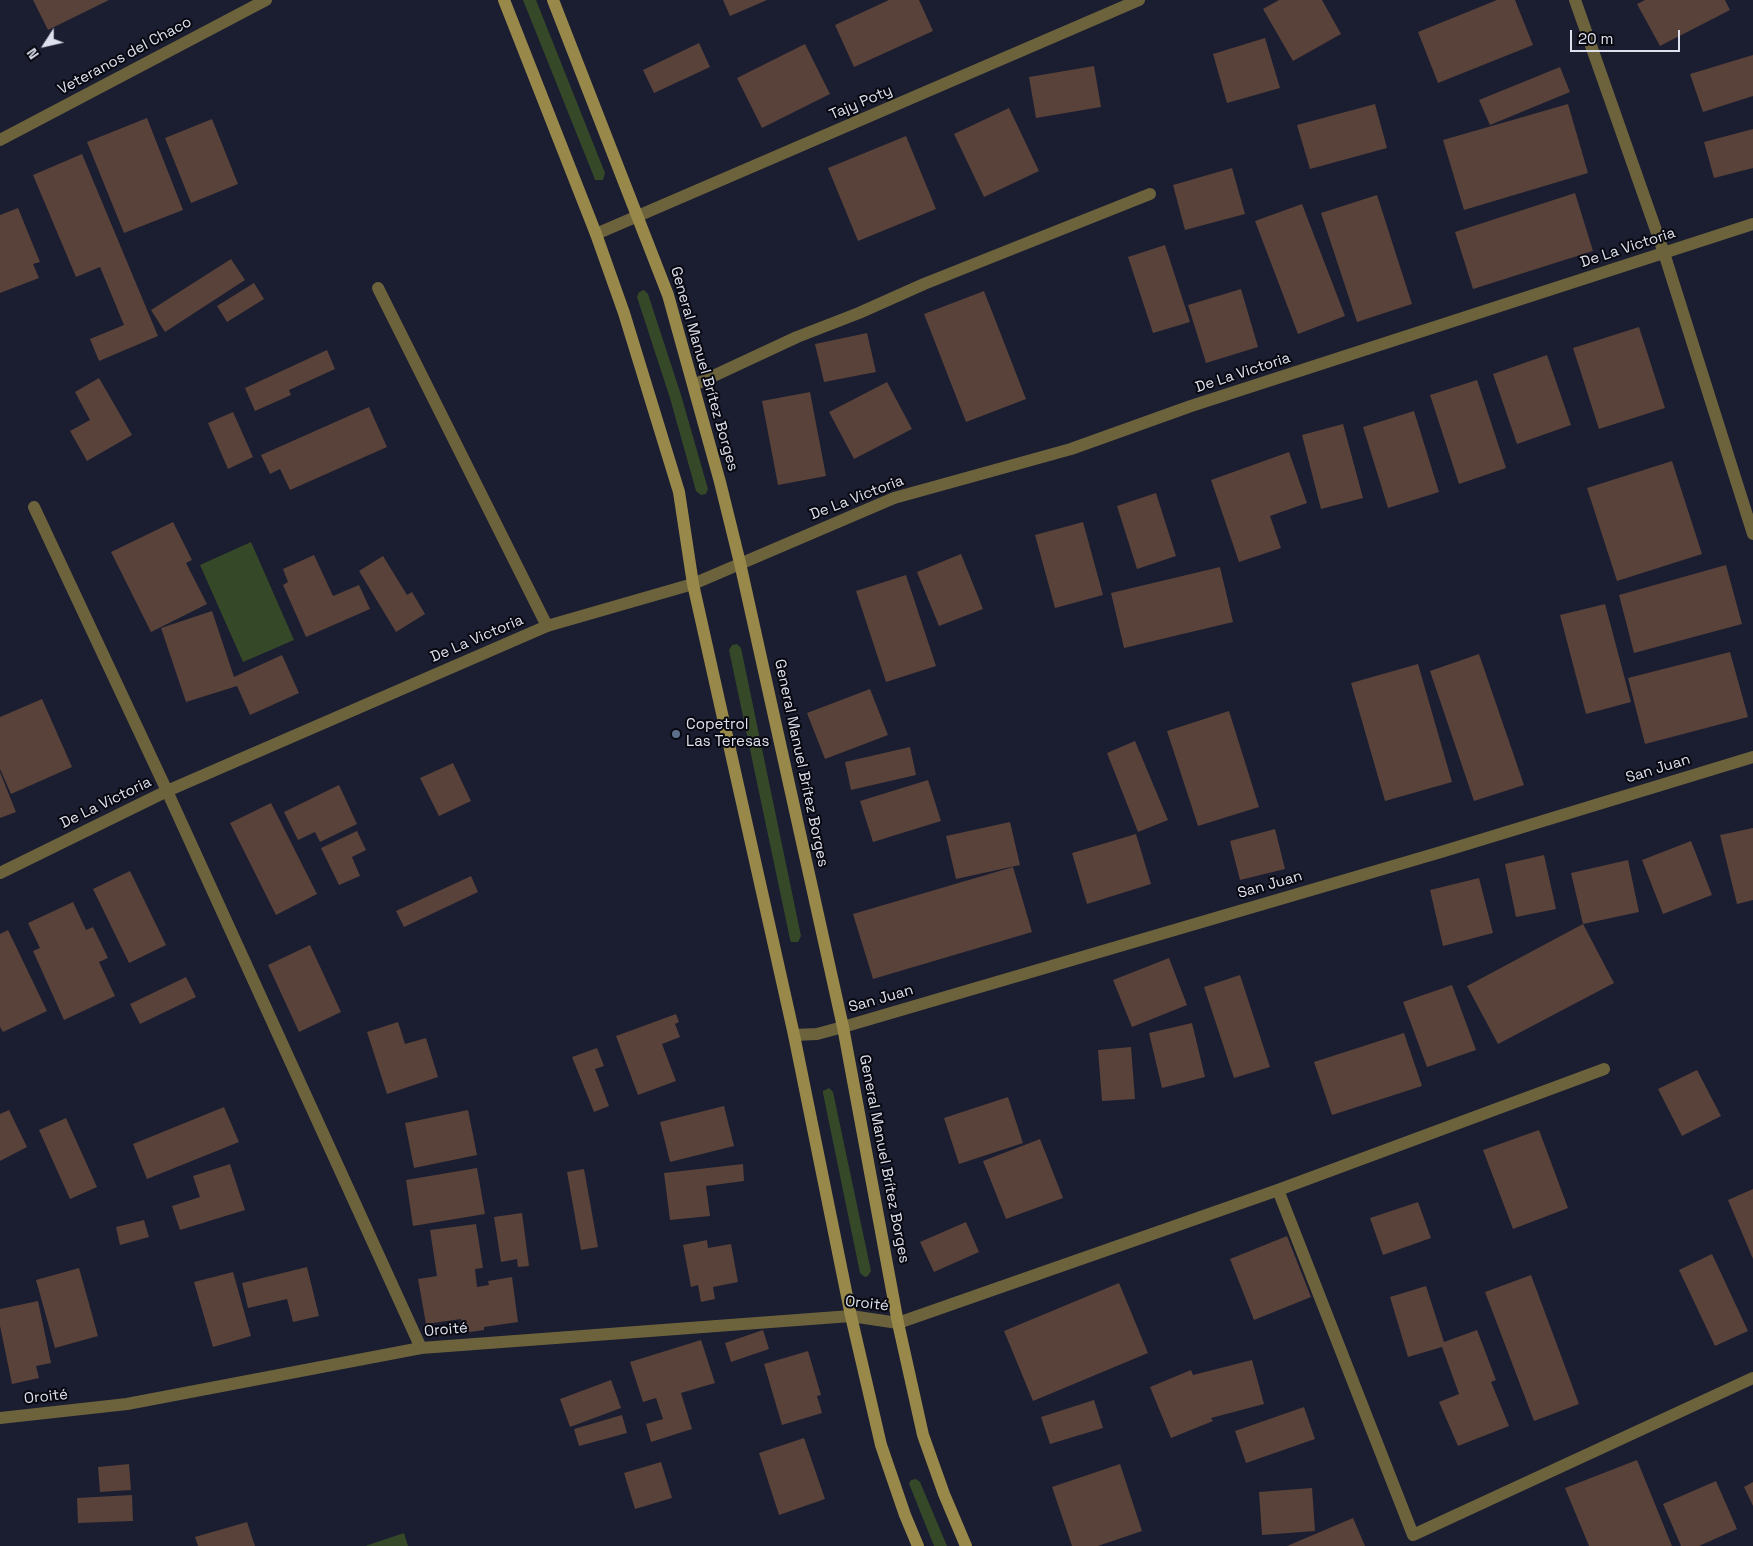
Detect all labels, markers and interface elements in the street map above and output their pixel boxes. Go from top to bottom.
street label: Veteranos del Chaco [55,13,195,99]
north arrow [20,20,70,70]
scale bar [1573,20,1683,52]
text: 20 m [1578,29,1613,48]
text: N [23,45,43,63]
street label: Tajy Poty [827,82,895,124]
street label: De La Victoria [1578,224,1678,272]
street label: General Manuel Brítez Borges [666,265,742,473]
street label: De La Victoria [1193,349,1293,397]
street label: De La Victoria [808,472,906,524]
street label: De La Victoria [428,611,526,667]
street label: General Manuel Brítez Borges [770,658,832,868]
place label: Copetrol Las Teresas [686,716,769,751]
marker: Copetrol Las Teresas [670,728,682,740]
street label: San Juan [1624,751,1692,787]
street label: De La Victoria [58,773,154,833]
street label: San Juan [1236,867,1304,903]
street label: San Juan [847,981,915,1017]
street label: General Manuel Brítez Borges [855,1053,913,1265]
street label: Oroité [844,1293,890,1315]
street label: Oroité [423,1319,469,1341]
street label: Oroité [23,1386,69,1408]

